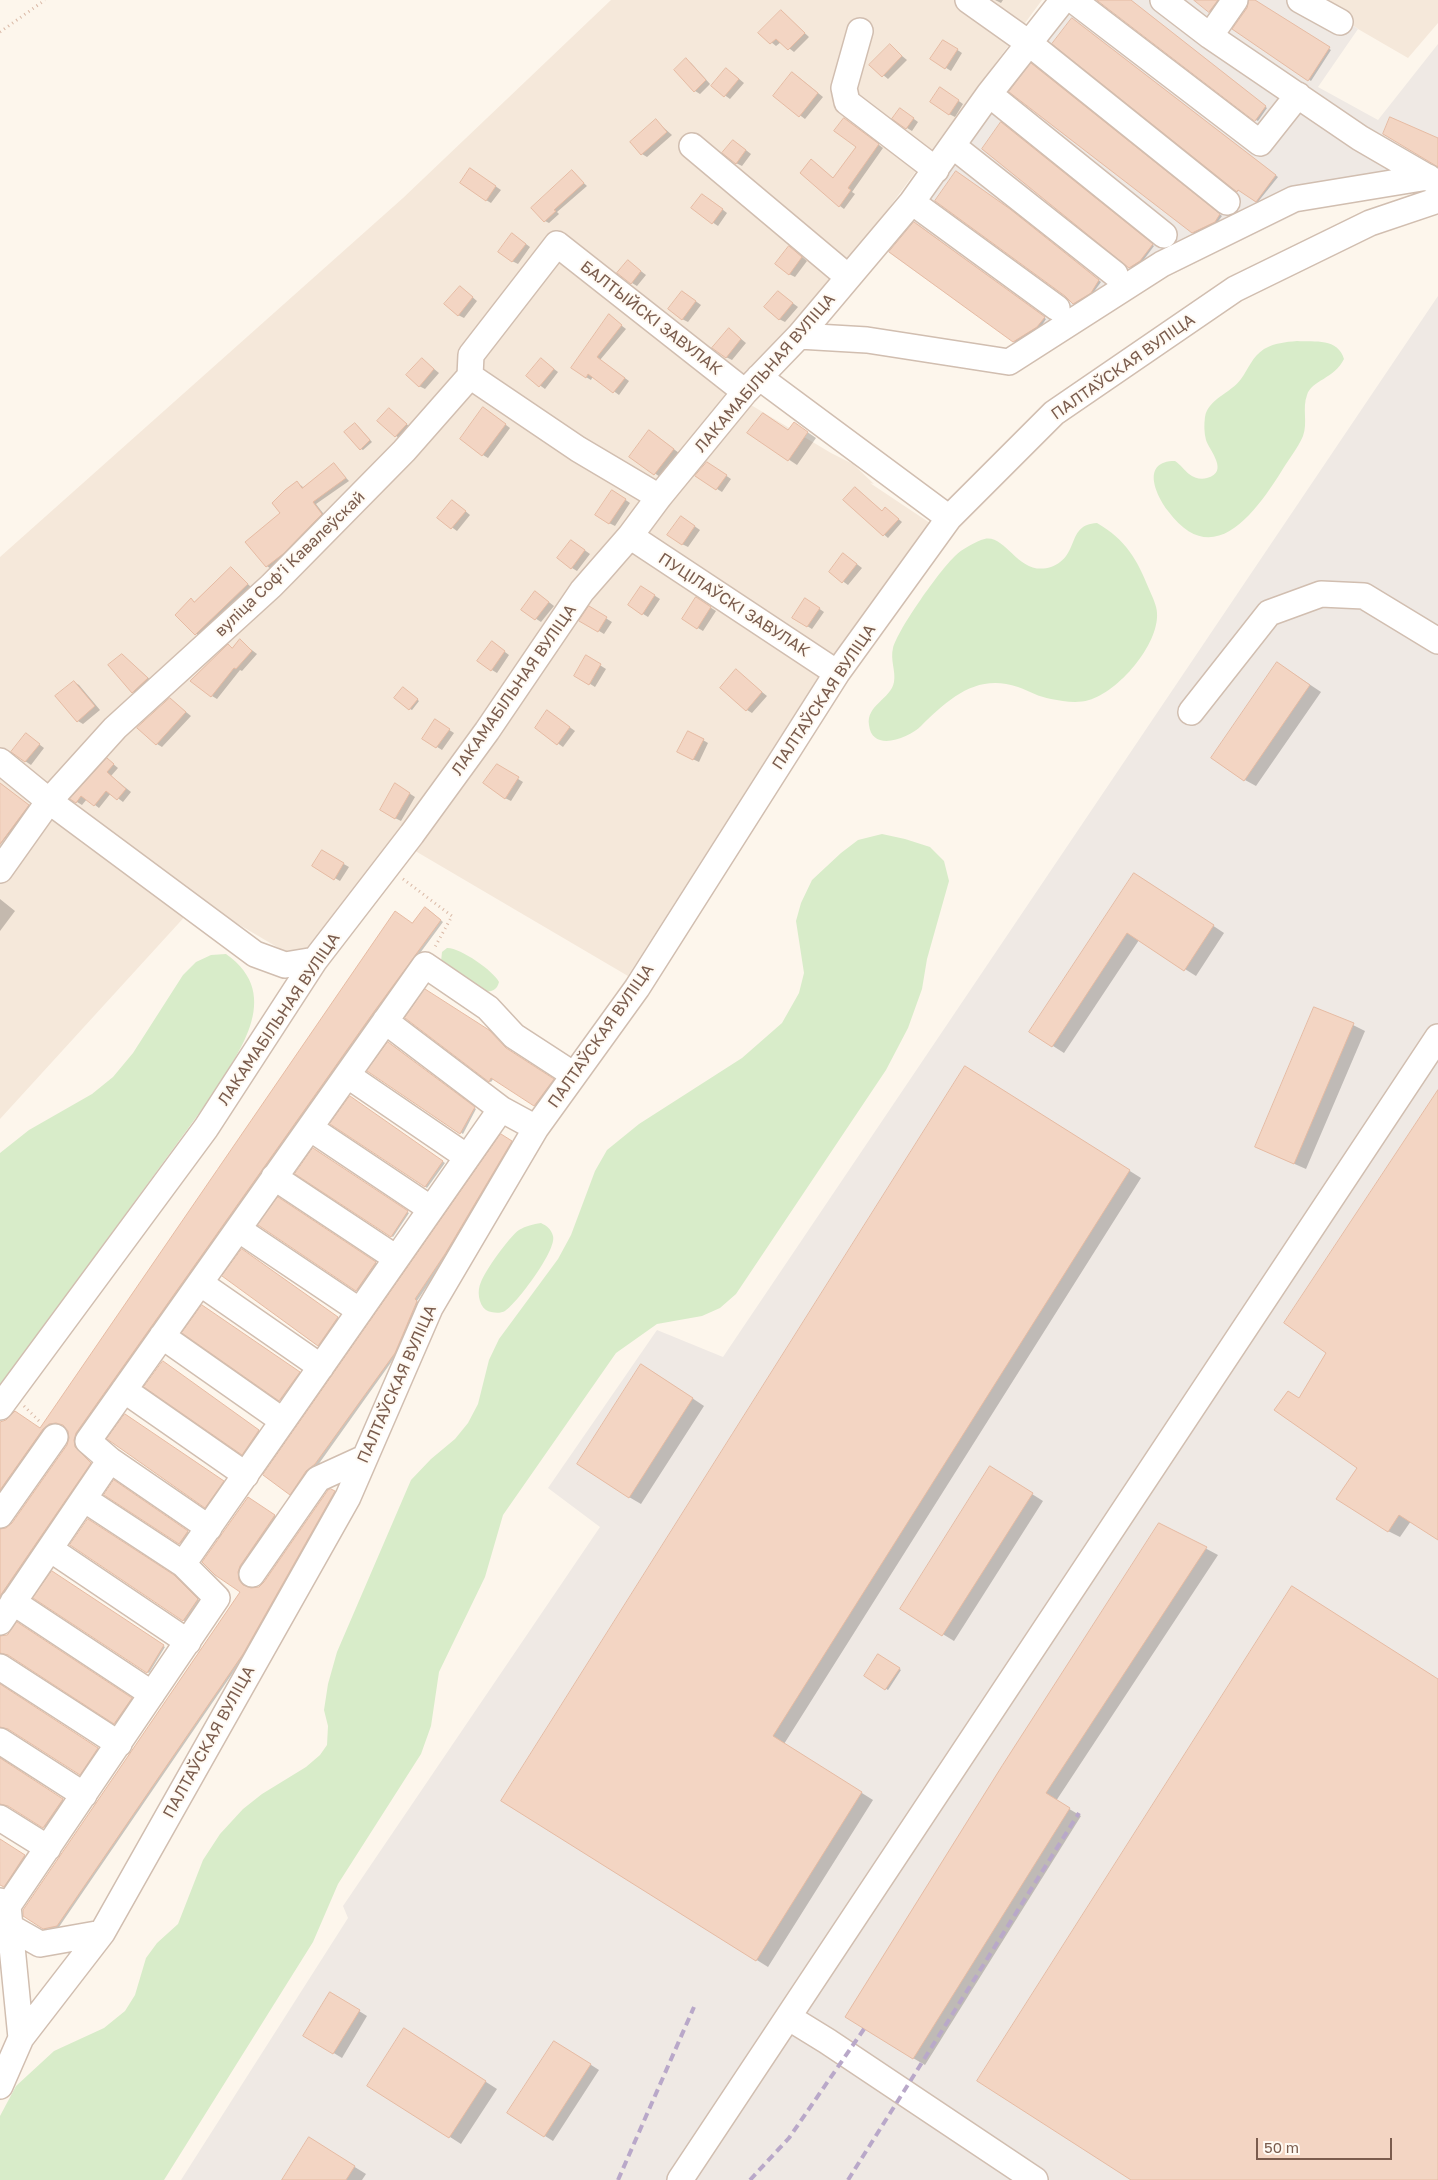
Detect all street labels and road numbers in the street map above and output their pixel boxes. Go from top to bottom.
street label: БАЛТЫЙСКІ ЗАВУЛАК [577,257,725,379]
street label: ЛАКАМАБІЛЬНАЯ ВУЛІЦА [691,290,839,456]
street label: ПАЛТАЎСКАЯ ВУЛІЦА [1047,310,1199,424]
street label: вуліца Софʼі Кавалеўскай [211,487,369,641]
street label: ПУЦІЛАЎСКІ ЗАВУЛАК [655,549,813,661]
street label: ЛАКАМАБІЛЬНАЯ ВУЛІЦА [448,601,580,779]
street label: ПАЛТАЎСКАЯ ВУЛІЦА [768,621,880,773]
street label: ЛАКАМАБІЛЬНАЯ ВУЛІЦА [214,929,344,1109]
street label: ПАЛТАЎСКАЯ ВУЛІЦА [544,960,658,1112]
street label: ПАЛТАЎСКАЯ ВУЛІЦА [353,1302,441,1466]
street label: ПАЛТАЎСКАЯ ВУЛІЦА [159,1663,259,1821]

